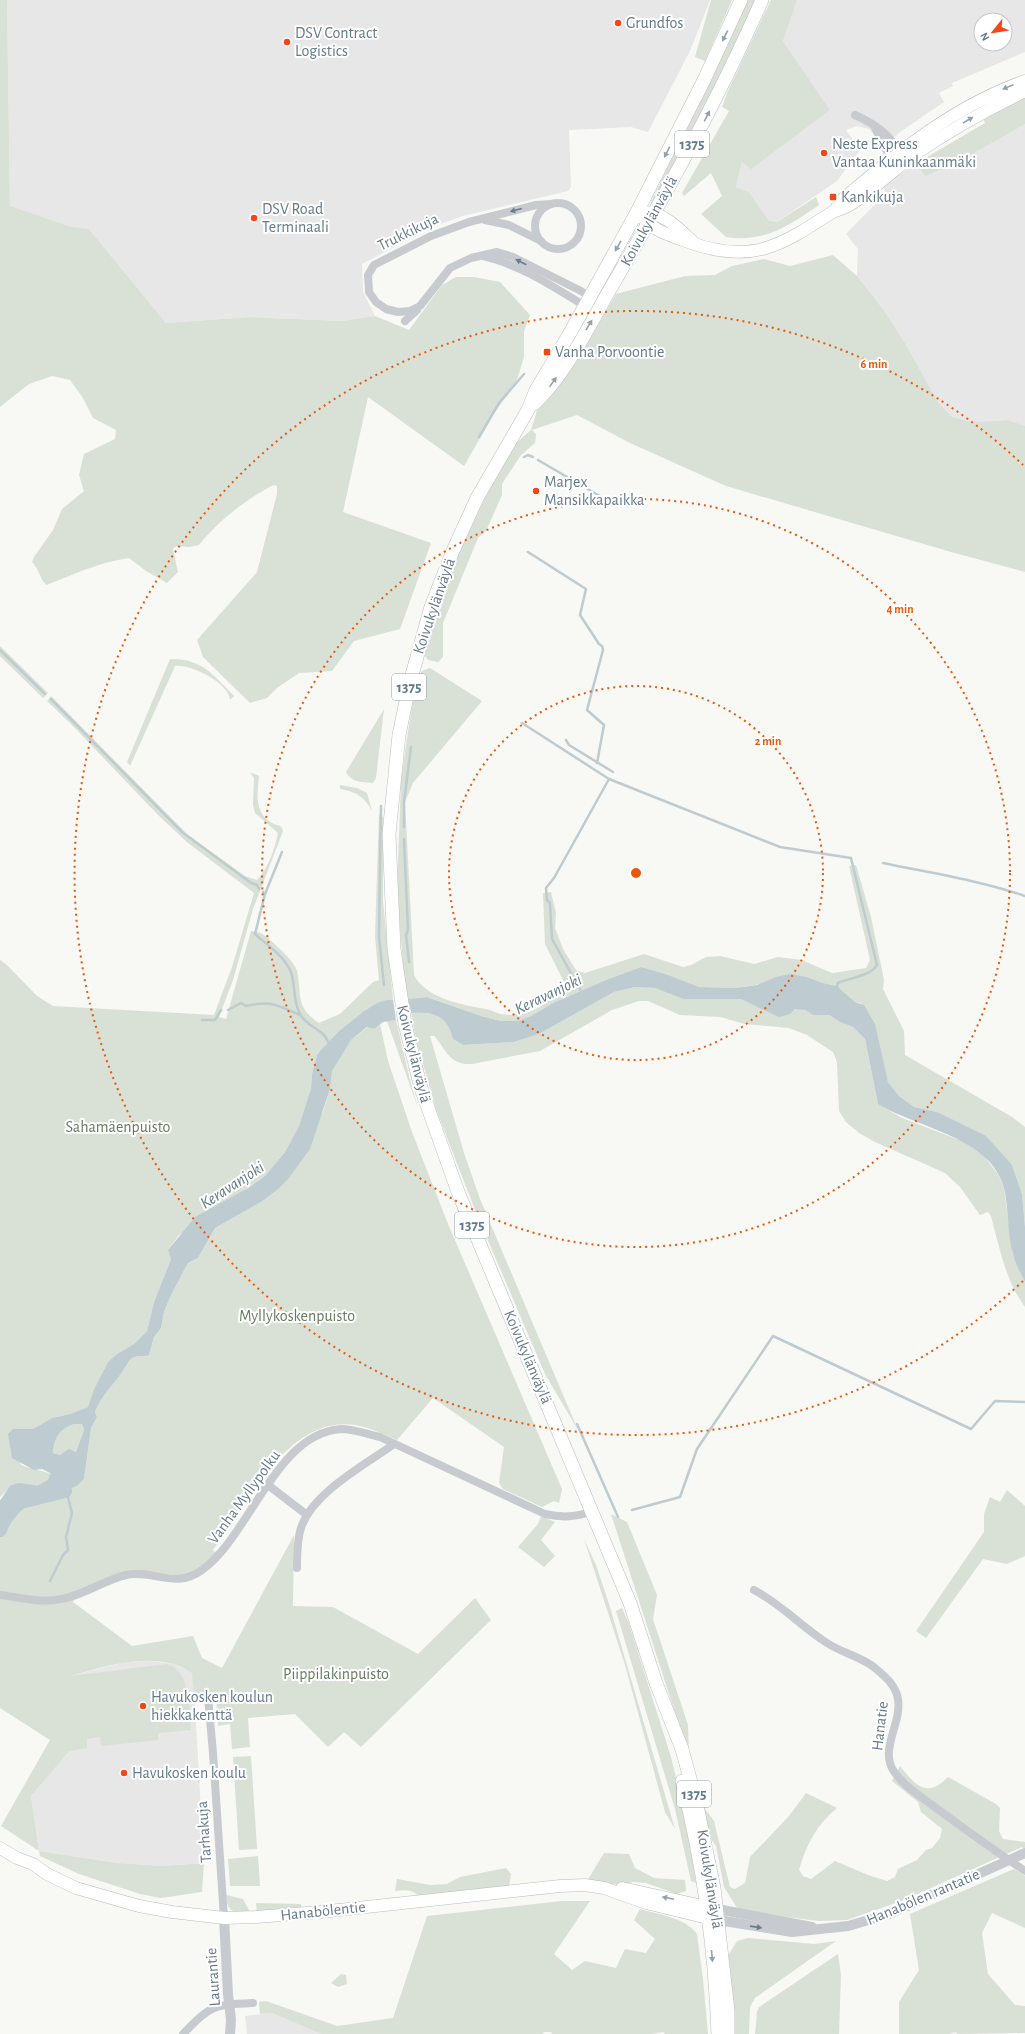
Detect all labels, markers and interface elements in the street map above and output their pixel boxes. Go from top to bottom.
north arrow [973,12,1013,52]
place label: Grundfos [626,15,683,31]
marker: Grundfos [613,18,623,28]
place label: DSV Contract Logistics [295,25,377,59]
one-way arrow [722,30,728,41]
text: N [978,31,991,43]
marker: DSV Contract Logistics [282,37,292,47]
one-way arrow [1003,84,1014,90]
one-way arrow [704,111,710,122]
one-way arrow [962,116,974,123]
road number: 1375 [675,131,709,157]
place label: Neste Express Vantaa Kuninkaanmäki [832,136,976,170]
one-way arrow [664,146,671,158]
marker: Neste Express Vantaa Kuninkaanmäki [819,148,829,158]
street label: Koivukylänväylä [618,173,681,269]
place label: Kankikuja [841,189,903,206]
marker: Kankikuja [828,192,838,202]
place label: DSV Road Terminaali [262,201,329,235]
one-way arrow [510,207,523,213]
street label: Trukkikuja [375,210,441,254]
marker: DSV Road Terminaali [249,213,259,223]
one-way arrow [615,240,621,251]
one-way arrow [516,258,527,265]
one-way arrow [586,319,593,331]
place label: Vanha Porvoontie [555,344,664,360]
marker: Vanha Porvoontie [542,347,552,357]
text: 6 min [861,358,887,370]
one-way arrow [549,376,557,387]
place label: Marjex Mansikkapaikka [544,474,644,508]
marker: Marjex Mansikkapaikka [531,486,541,496]
street label: Koivukylänväylä [410,556,459,656]
text: 4 min [886,603,914,615]
road number: 1375 [392,674,426,700]
text: 2 min [755,735,781,747]
centre of rings [629,866,643,880]
water label: Keravanjoki [512,970,585,1018]
street label: Koivukylänväylä [393,1003,434,1105]
park label: Sahamäenpuisto [66,1119,171,1135]
water label: Keravanjoki [197,1158,268,1213]
road number: 1375 [455,1212,489,1238]
park label: Myllykoskenpuisto [239,1308,355,1325]
street label: Koivukylänväylä [500,1308,555,1407]
street label: Vanha Myllypolku [205,1447,284,1547]
park label: Piippilakinpuisto [283,1666,389,1682]
place label: Havukosken koulun hiekkakenttä [151,1689,273,1723]
street label: Hanatie [869,1700,891,1752]
marker: Havukosken koulun hiekkakenttä [138,1701,148,1711]
place label: Havukosken koulu [132,1765,246,1781]
marker: Havukosken koulu [119,1768,129,1778]
road number: 1375 [677,1781,711,1807]
street label: Tarhakuja [194,1800,215,1863]
street label: Koivukylänväylä [693,1828,726,1930]
street label: Hanabölen rantatie [864,1866,982,1928]
one-way arrow [662,1894,674,1900]
street label: Hanabölentie [280,1899,366,1923]
one-way arrow [750,1924,762,1930]
street label: Laurantie [203,1947,223,2007]
one-way arrow [708,1950,715,1962]

